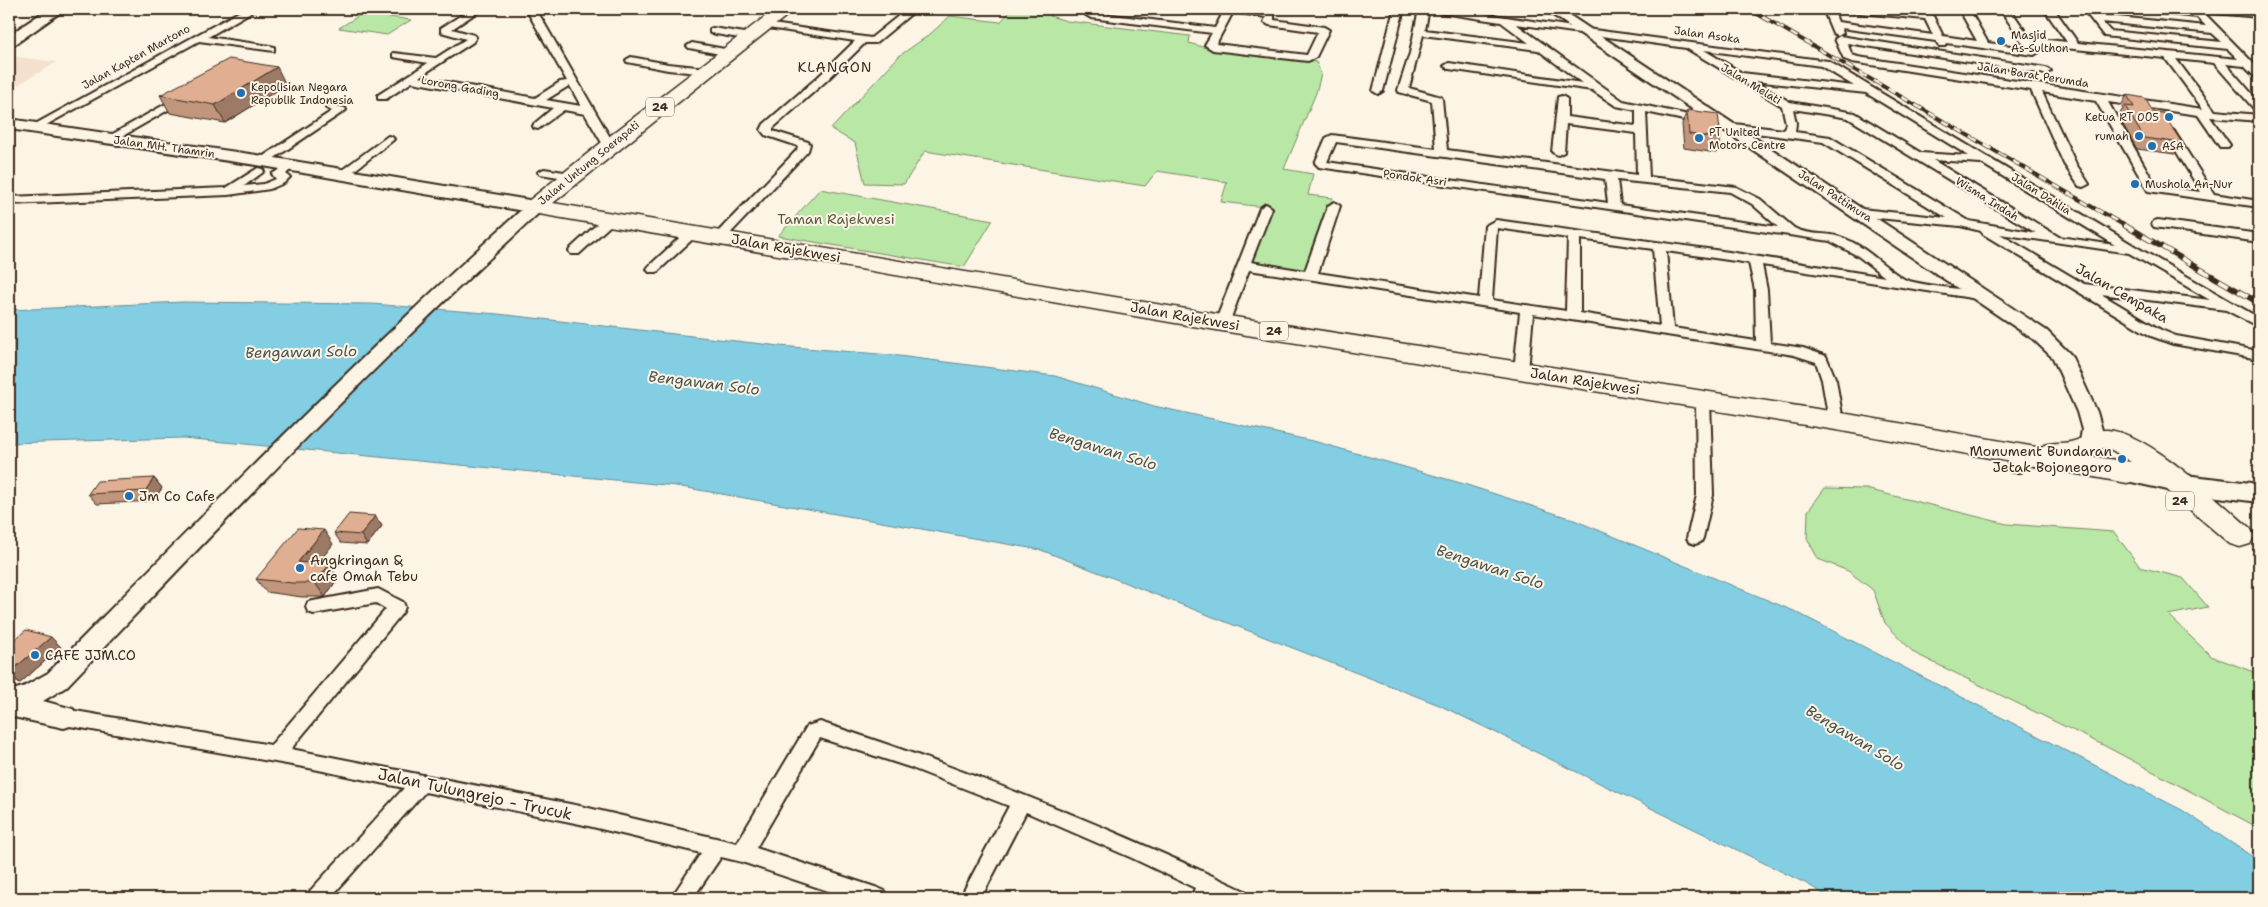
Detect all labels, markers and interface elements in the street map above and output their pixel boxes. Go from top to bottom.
street label: Jalan Kapten Martono [79,21,193,93]
street label: Jalan Asoka [1673,23,1741,47]
place label: Masjid As-Sulthon [2011,28,2069,56]
marker: Masjid As-Sulthon [1995,35,2007,47]
district label: KLANGON [798,58,872,76]
street label: Jalan Barat Perumda [1976,59,2090,91]
street label: Jalan Melati [1718,60,1784,108]
street label: Lorong Gading [420,73,500,101]
place label: Kepolisian Negara Republik Indonesia [251,80,354,108]
marker: Kepolisian Negara Republik Indonesia [235,87,247,99]
road number: 24 [646,98,674,116]
place label: Ketua RT 005 [2085,110,2159,125]
marker: Ketua RT 005 [2163,111,2175,123]
street label: Jalan Untung Soerapati [535,117,643,209]
place label: PT United Motors Centre [1709,125,1786,153]
place label: rumah [2095,129,2129,144]
marker: rumah [2133,130,2145,142]
street label: Jalan MH. Thamrin [112,132,216,162]
marker: PT United Motors Centre [1693,132,1705,144]
place label: ASA [2162,139,2184,154]
marker: ASA [2146,140,2158,152]
street label: Pondok Asri [1382,166,1448,190]
street label: Jalan Pattimura [1795,166,1875,226]
street label: Jalan Dahlia [2008,170,2074,218]
street label: Wisma Indah [1953,174,2022,224]
place label: Mushola An-Nur [2145,177,2233,192]
marker: Mushola An-Nur [2129,178,2141,190]
park label: Taman Rajekwesi [777,210,895,228]
street label: Jalan Rajekwesi [730,230,842,266]
street label: Jalan Cempaka [2072,259,2172,327]
street label: Jalan Rajekwesi [1129,298,1241,334]
road number: 24 [1260,322,1288,341]
water label: Bengawan Solo [245,341,357,363]
street label: Jalan Rajekwesi [1529,363,1641,399]
water label: Bengawan Solo [647,366,761,400]
water label: Bengawan Solo [1047,423,1159,475]
place label: Monument Bundaran Jetak Bojonegoro [1969,442,2112,476]
marker: Monument Bundaran Jetak Bojonegoro [2116,453,2128,465]
place label: Jm Co Cafe [139,487,215,505]
marker: Jm Co Cafe [123,490,135,502]
road number: 24 [2166,492,2194,511]
water label: Bengawan Solo [1434,540,1546,594]
place label: Angkringan & cafe Omah Tebu [310,551,418,585]
marker: Angkringan & cafe Omah Tebu [294,562,306,574]
place label: CAFE JJM.CO [45,646,136,664]
marker: CAFE JJM.CO [29,649,41,661]
water label: Bengawan Solo [1802,701,1908,775]
street label: Jalan Tulungrejo - Trucuk [376,763,574,825]

